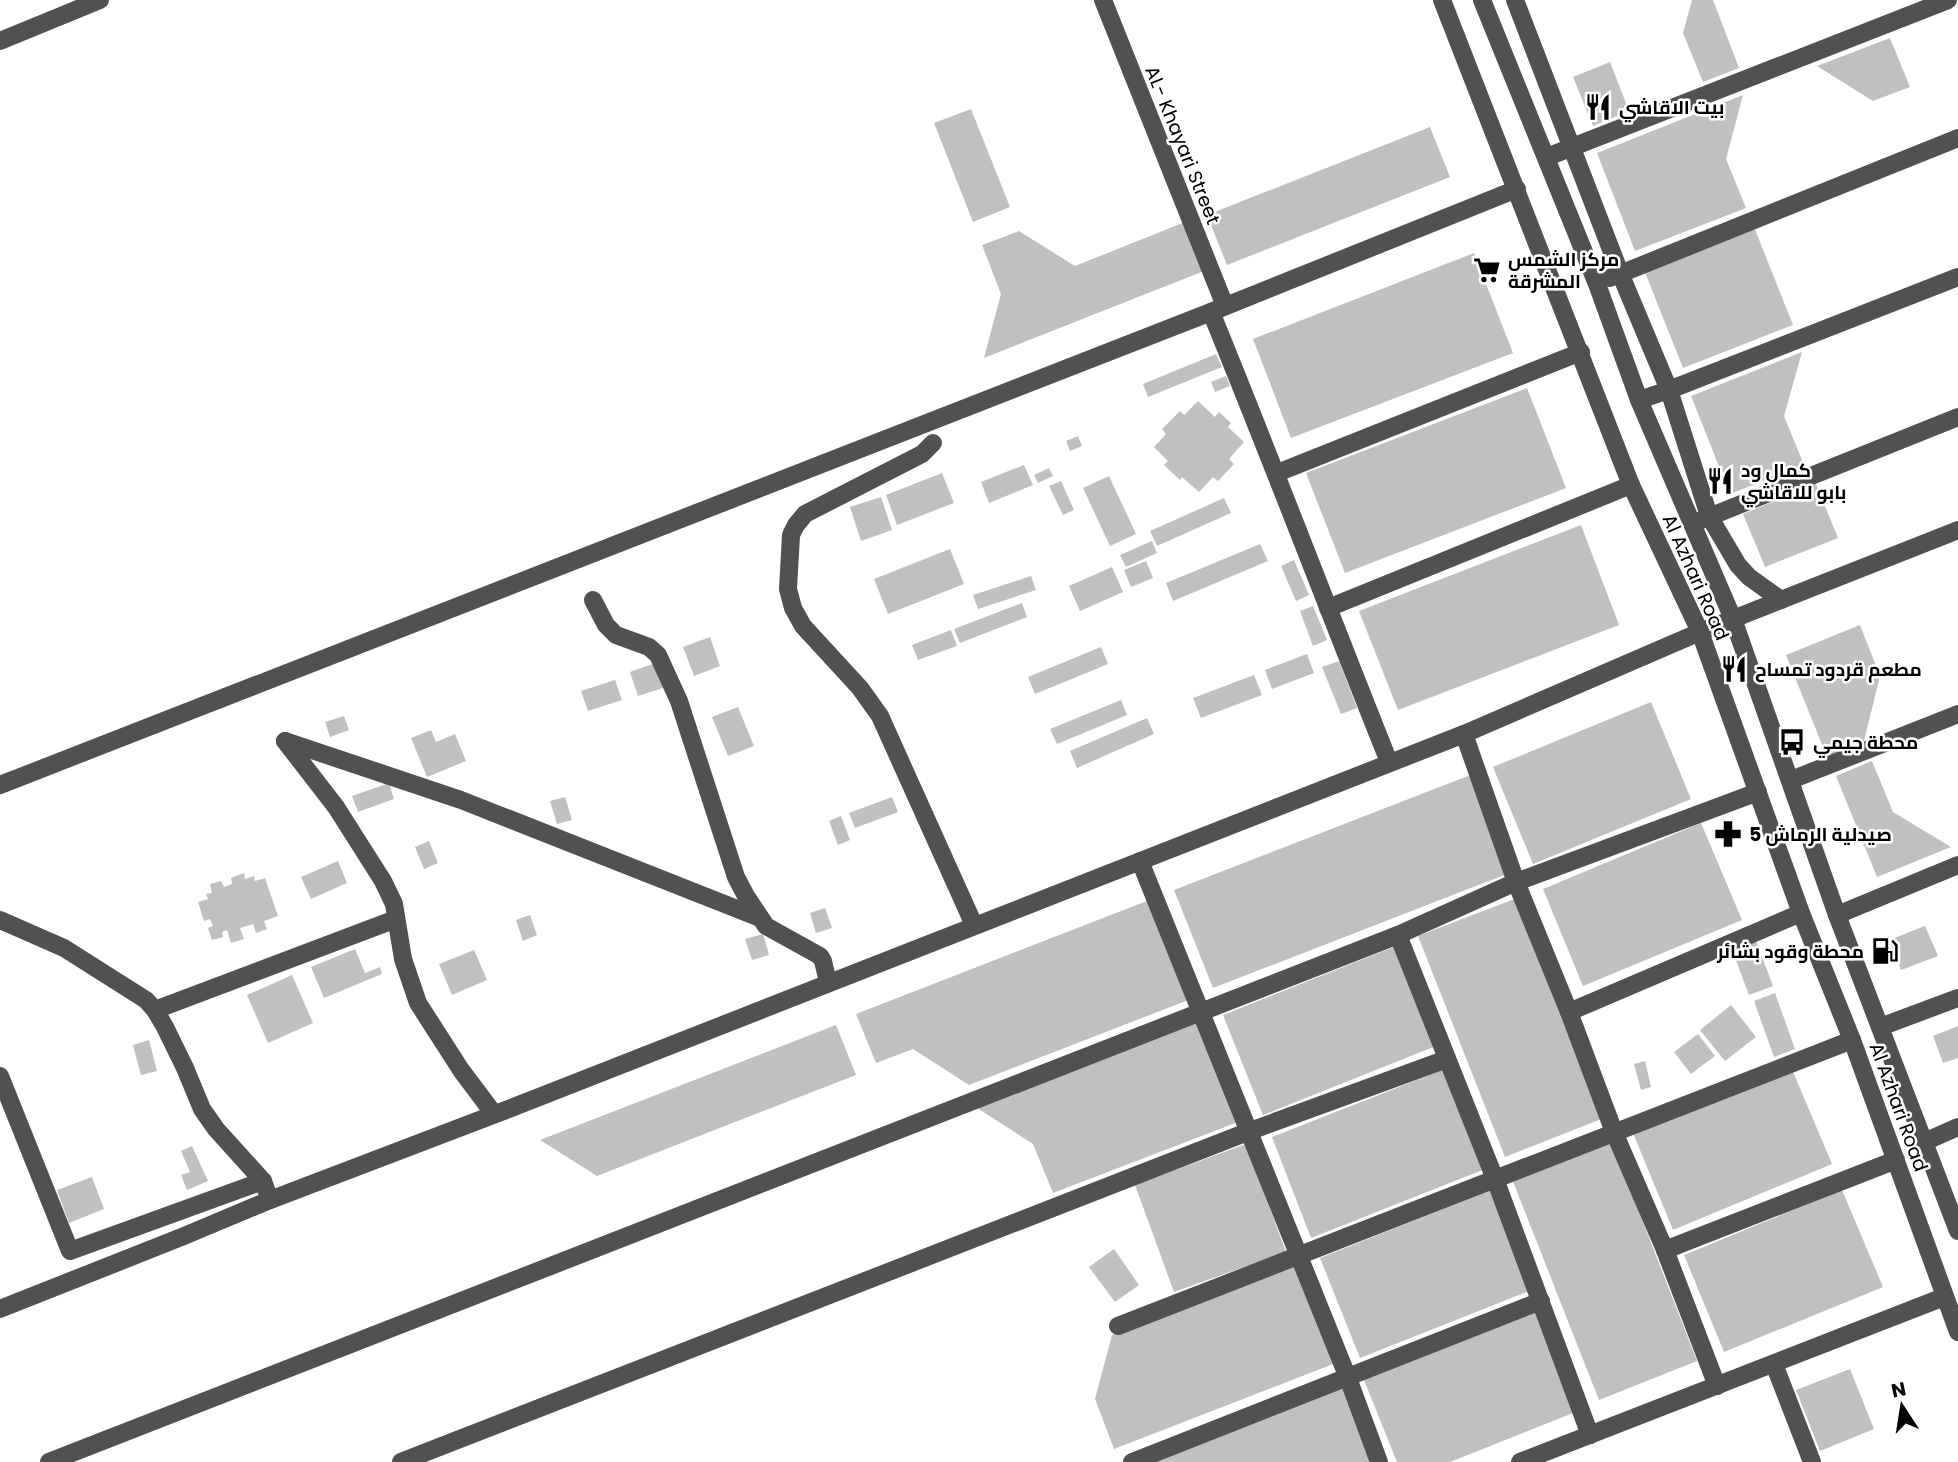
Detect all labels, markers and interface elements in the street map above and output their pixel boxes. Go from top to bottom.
street label: AL- Khayari Street [1138,62,1227,229]
restaurant icon: بيت الاقاشي [1583,92,1613,122]
place label: بيت الاقاشي [1619,94,1724,123]
place label: مركز الشمس المشرقة [1508,246,1619,295]
supermarket icon: مركز الشمس المشرقة [1472,255,1502,285]
place label: كمال ود بابو للاقاشي [1741,457,1847,508]
restaurant icon: كمال ود بابو للاقاشي [1705,466,1735,496]
street label: Al Azhari Road [1656,510,1735,644]
restaurant icon: مطعم قردود تمساح [1719,654,1749,684]
place label: مطعم قردود تمساح [1755,656,1922,683]
bus stop icon: محطة جيمي [1777,727,1807,757]
place label: محطة جيمي [1813,729,1918,758]
pharmacy icon: صيدلية الرماش 5 [1713,819,1743,849]
place label: صيدلية الرماش 5 [1749,821,1892,848]
fuel station icon: محطة وقود بشائر [1870,936,1900,966]
place label: محطة وقود بشائر [1716,938,1864,965]
street label: Al Azhari Road [1863,1039,1934,1175]
north arrow [1867,1371,1937,1441]
text: N [1889,1375,1908,1405]

